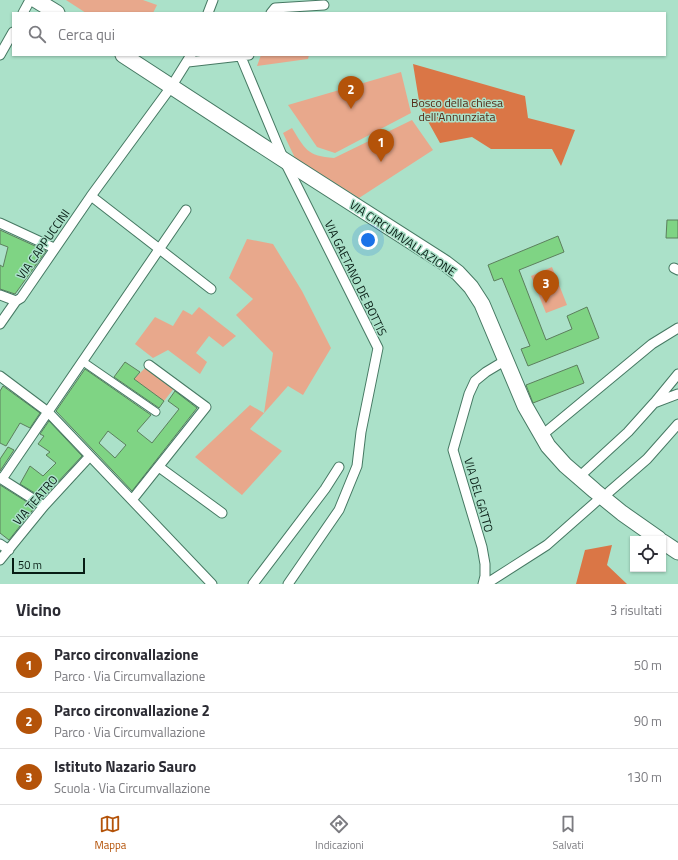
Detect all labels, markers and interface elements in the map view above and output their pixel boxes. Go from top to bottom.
search box [12,12,666,56]
icon: search [26,23,48,45]
text: Cerca qui [58,23,115,46]
pin: 2 [338,76,364,109]
park label: Bosco della chiesa dell'Annunziata [411,93,503,126]
pin: 1 [368,129,394,162]
street label: VIA CIRCUMVALLAZIONE [346,195,461,281]
street label: VIA CAPPUCCINI [12,205,74,283]
street label: VIA GAETANO DE BOTTIS [320,217,392,339]
your location [358,230,378,250]
pin: 3 [533,270,559,303]
street label: VIA DEL GATTO [459,455,499,535]
street label: VIA TEATRO [8,471,62,529]
map controls [630,536,666,572]
button: locate [630,536,666,572]
scale bar [12,556,85,575]
text: 50 m [18,557,42,573]
text: Vicino [16,597,61,623]
text: 3 risultati [610,600,662,620]
text: Parco circonvallazione [54,643,198,666]
text: 1 [25,655,33,675]
text: 50 m [634,655,662,675]
text: Parco · Via Circumvallazione [54,666,205,686]
text: Parco circonvallazione 2 [54,699,210,722]
text: 2 [25,711,33,731]
text: 90 m [634,711,662,731]
text: Parco · Via Circumvallazione [54,722,205,742]
text: Istituto Nazario Sauro [54,755,196,778]
text: 3 [25,767,33,787]
text: 130 m [626,767,662,787]
text: Scuola · Via Circumvallazione [54,778,210,798]
tab: Mappa [94,813,126,853]
tab: Indicazioni [315,813,364,853]
tab: Salvati [553,813,584,853]

